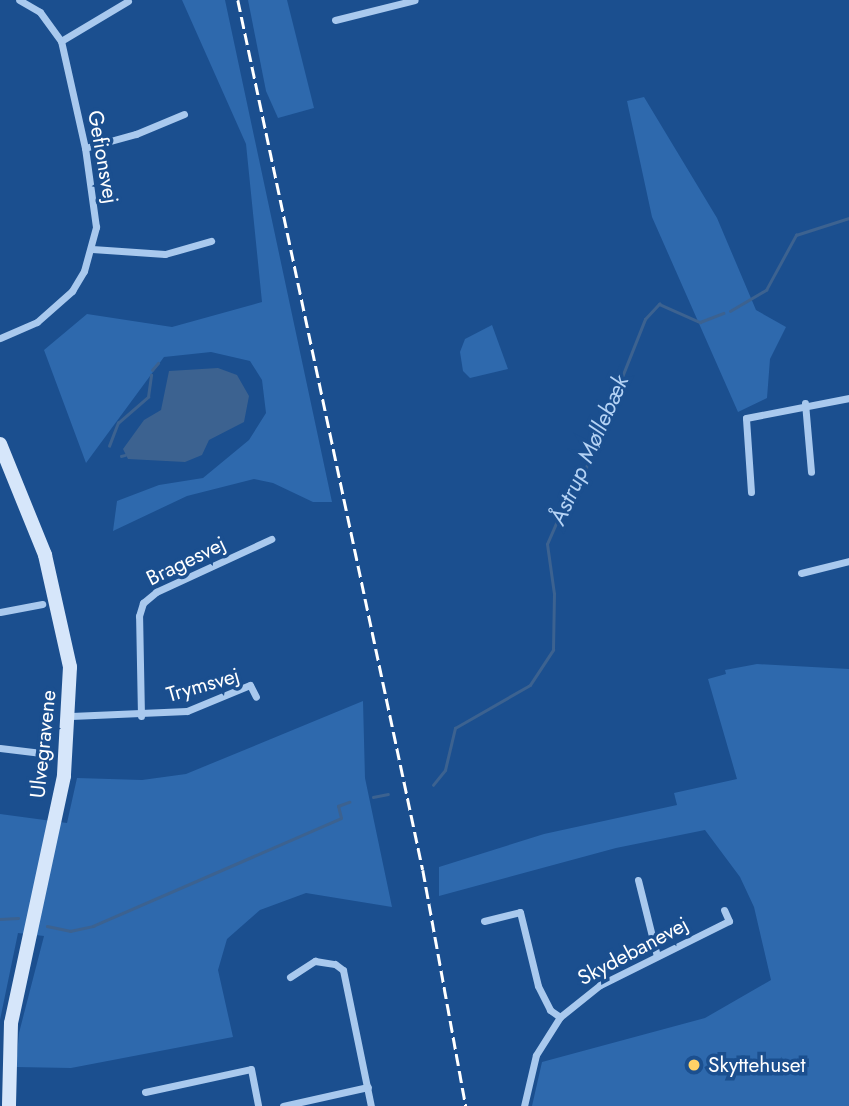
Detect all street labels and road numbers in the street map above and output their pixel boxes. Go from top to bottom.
street label: Gefionsvej [82,108,124,206]
street label: Bragesvej [142,531,230,591]
street label: Trymsvej [164,663,242,707]
street label: Ulvegravene [25,689,61,799]
street label: Skydebanevej [573,911,693,991]

